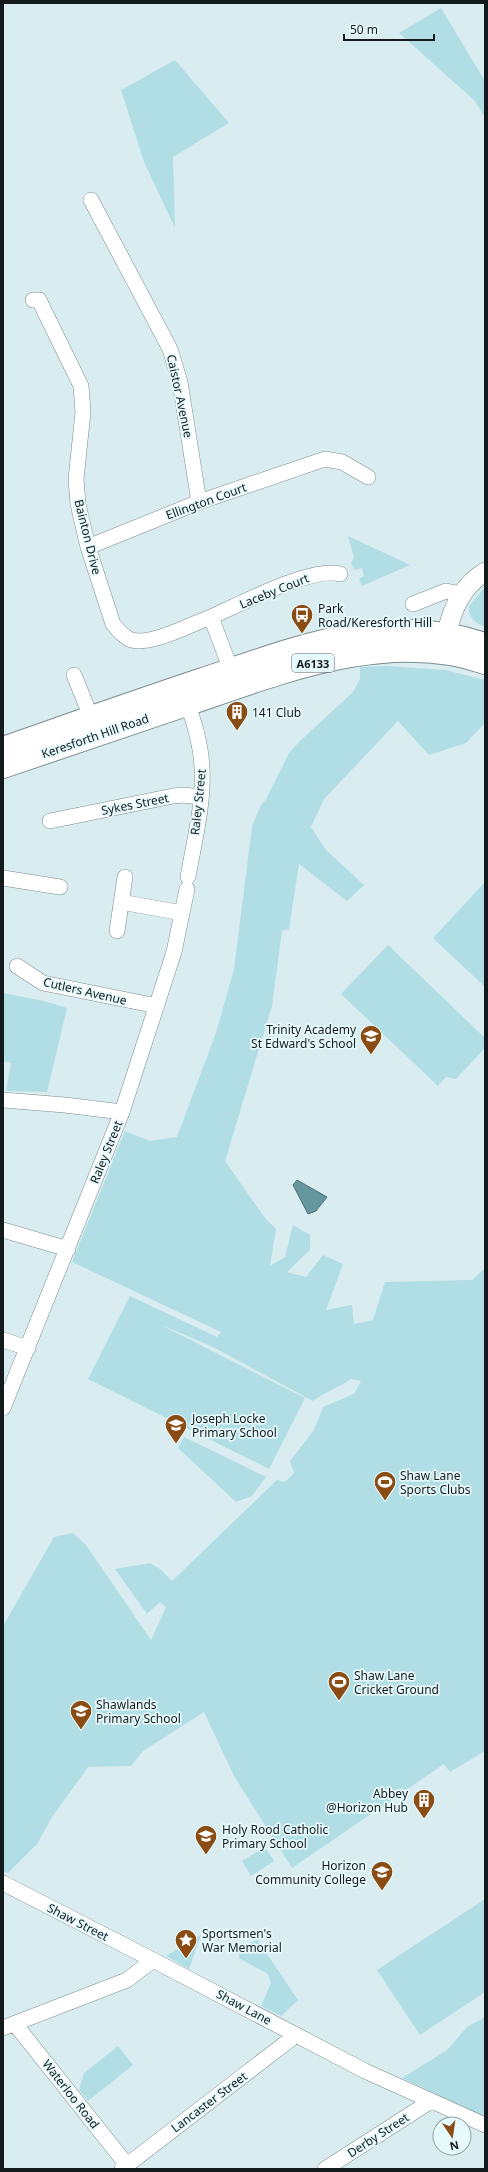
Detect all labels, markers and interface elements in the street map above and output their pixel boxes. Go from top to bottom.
scale bar [344,16,434,42]
text: 50 m [350,21,378,38]
street label: Caistor Avenue [163,353,197,440]
street label: Ellington Court [163,478,249,523]
street label: Bainton Drive [70,498,106,577]
street label: Laceby Court [237,569,312,613]
place label: Park Road/Keresforth Hill [318,600,432,631]
bus stop icon: Park Road/Keresforth Hill [289,602,315,635]
road number: A6133 [292,654,334,672]
building icon: 141 Club [224,699,250,732]
place label: 141 Club [252,704,301,721]
street label: Keresforth Hill Road [39,710,151,762]
street label: Raley Street [186,767,210,836]
street label: Sykes Street [100,789,171,819]
street label: Cutlers Avenue [42,973,129,1009]
place label: Trinity Academy St Edward's School [251,1021,357,1052]
school or university icon: Trinity Academy St Edward's School [358,1023,384,1056]
street label: Raley Street [86,1117,127,1186]
place label: Joseph Locke Primary School [191,1410,277,1441]
school or university icon: Joseph Locke Primary School [163,1412,189,1445]
place label: Shaw Lane Sports Clubs [400,1467,471,1498]
sports icon: Shaw Lane Sports Clubs [372,1469,398,1502]
place label: Shaw Lane Cricket Ground [354,1667,439,1698]
sports icon: Shaw Lane Cricket Ground [326,1669,352,1702]
place label: Shawlands Primary School [96,1696,181,1727]
school or university icon: Shawlands Primary School [68,1698,94,1731]
place label: Abbey @Horizon Hub [326,1785,409,1816]
building icon: Abbey @Horizon Hub [411,1787,437,1820]
place label: Holy Rood Catholic Primary School [222,1821,328,1852]
school or university icon: Holy Rood Catholic Primary School [193,1823,219,1856]
place label: Horizon Community College [255,1857,366,1888]
school or university icon: Horizon Community College [369,1859,395,1892]
street label: Shaw Street [44,1899,112,1945]
place label: Sportsmen's War Memorial [202,1925,282,1956]
place icon: Sportsmen's War Memorial [173,1927,199,1960]
street label: Shaw Lane [213,1985,275,2029]
street label: Waterloo Road [39,2056,103,2132]
street label: Lancaster Street [167,2067,251,2136]
street label: Derby Street [344,2108,413,2161]
north arrow [432,2116,472,2156]
text: N [448,2138,460,2155]

